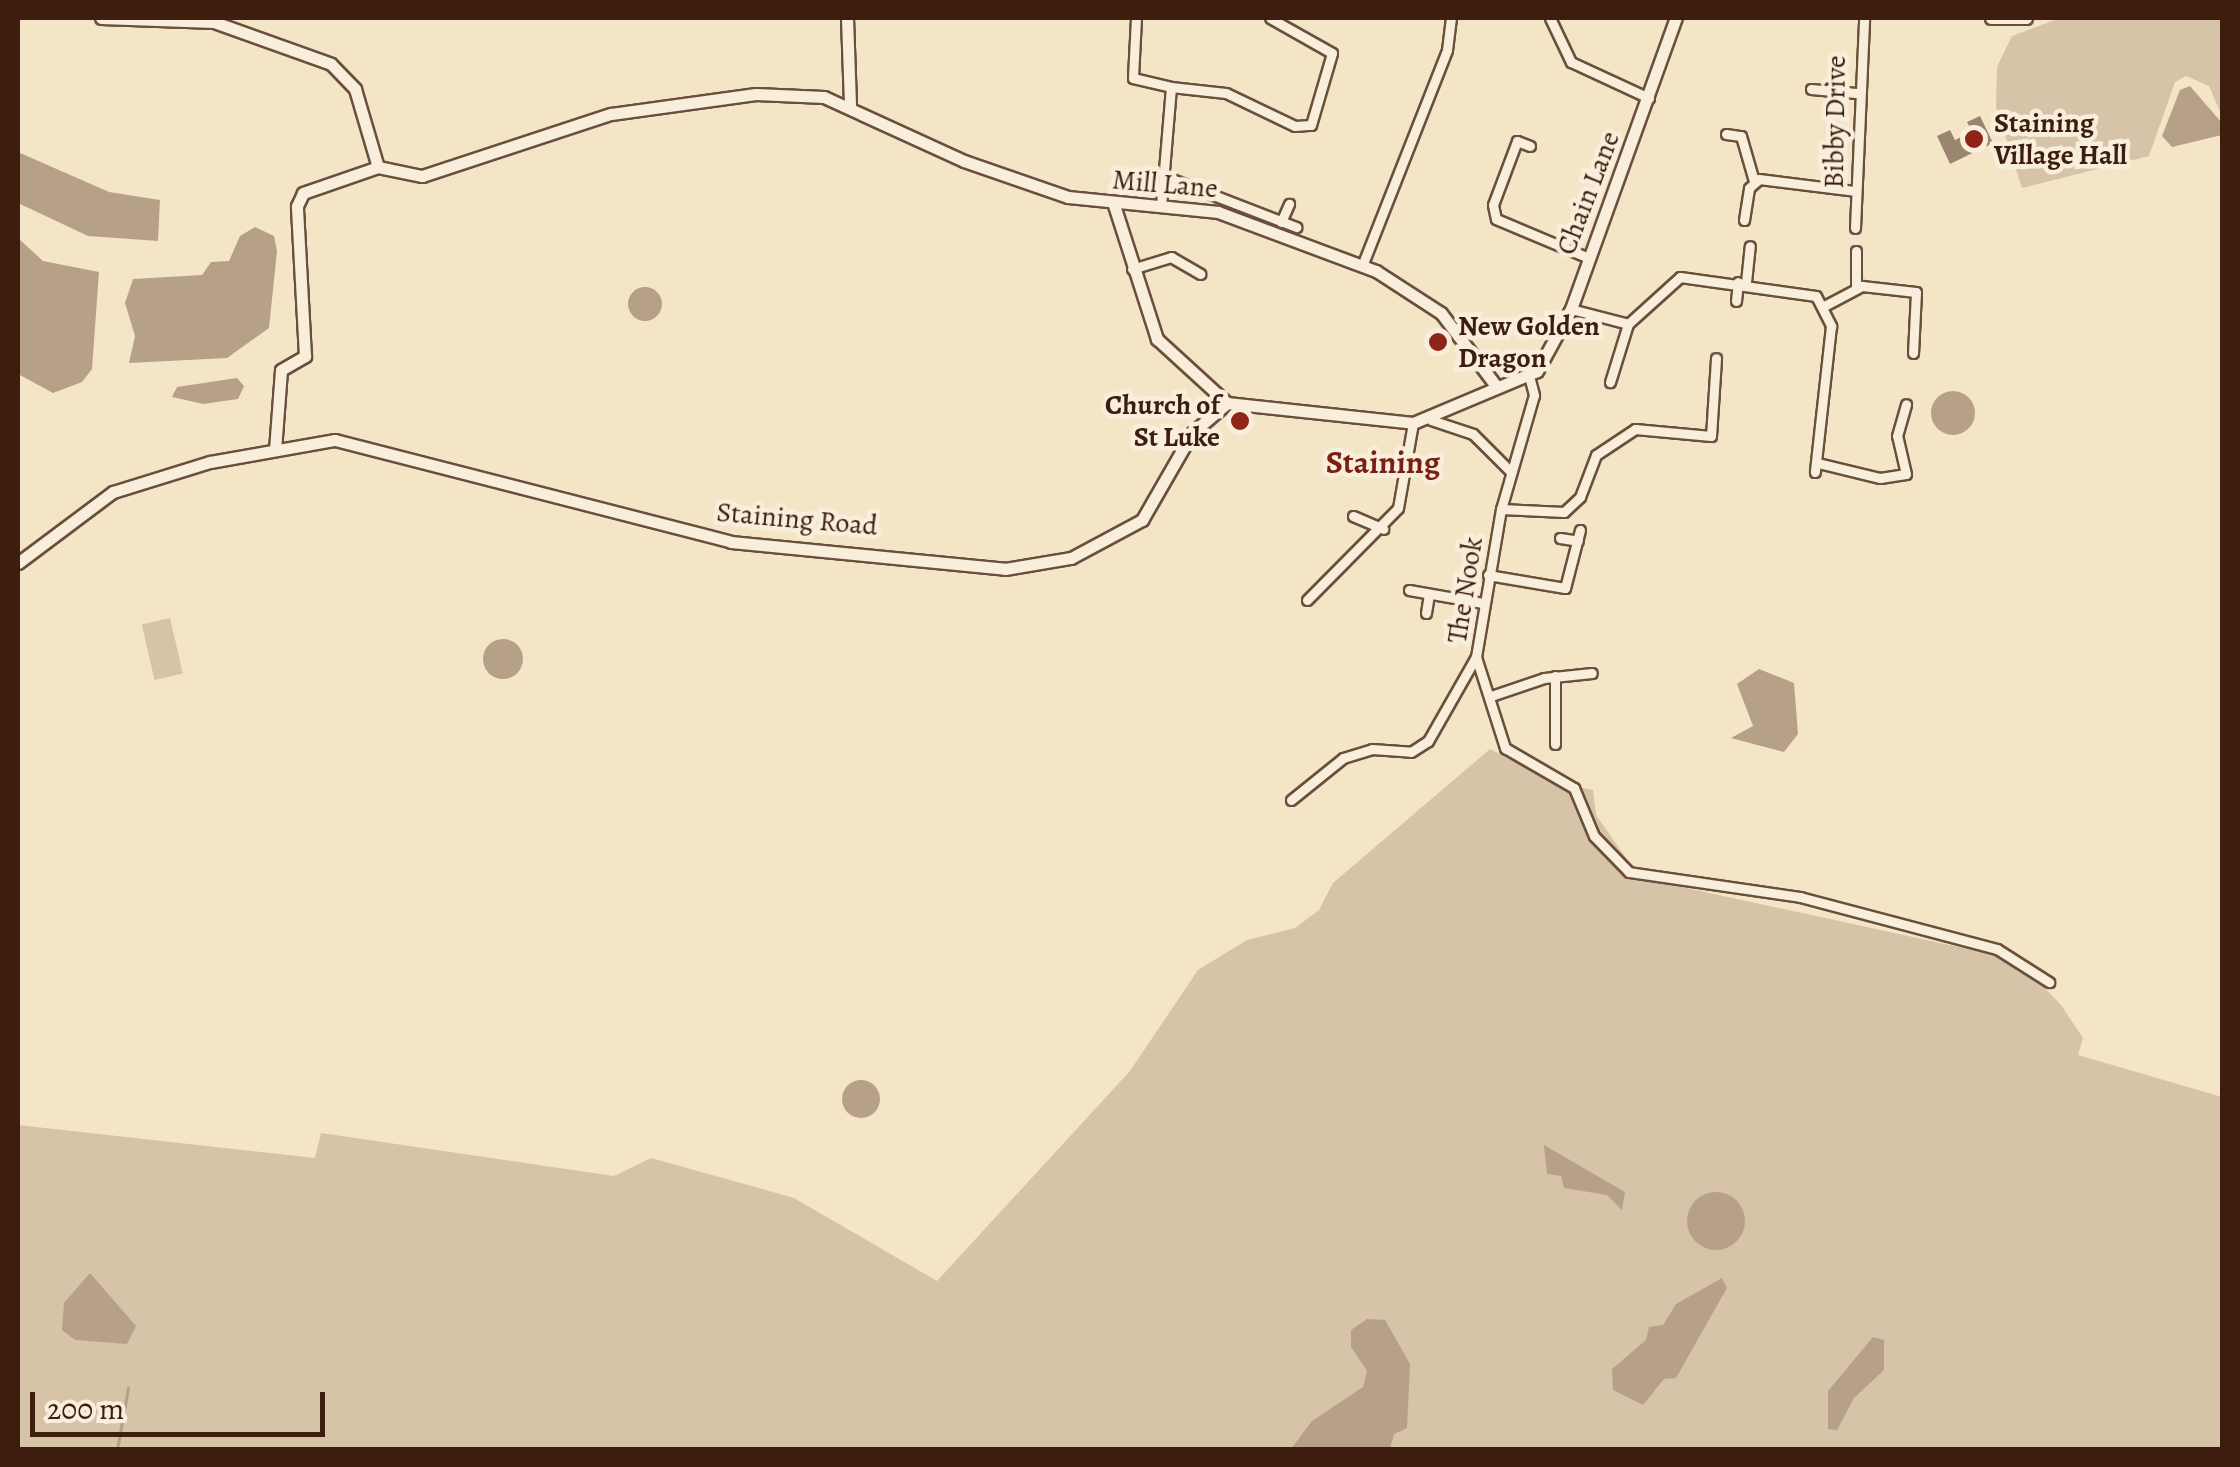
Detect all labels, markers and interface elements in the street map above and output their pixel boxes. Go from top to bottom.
street label: Bibby Drive [1817,55,1853,189]
place label: Staining Village Hall [1994,106,2127,172]
street label: Chain Lane [1549,127,1627,259]
marker: Staining Village Hall [1963,128,1985,150]
street label: Mill Lane [1111,163,1219,205]
place label: New Golden Dragon [1458,309,1600,375]
marker: New Golden Dragon [1427,331,1449,353]
place label: Church of St Luke [1105,388,1220,454]
marker: Church of St Luke [1229,410,1251,432]
district label: Staining [1326,443,1440,481]
street label: Staining Road [715,495,879,543]
street label: The Nook [1440,534,1490,646]
scale bar [35,1372,330,1434]
text: 200 m [47,1389,124,1429]

